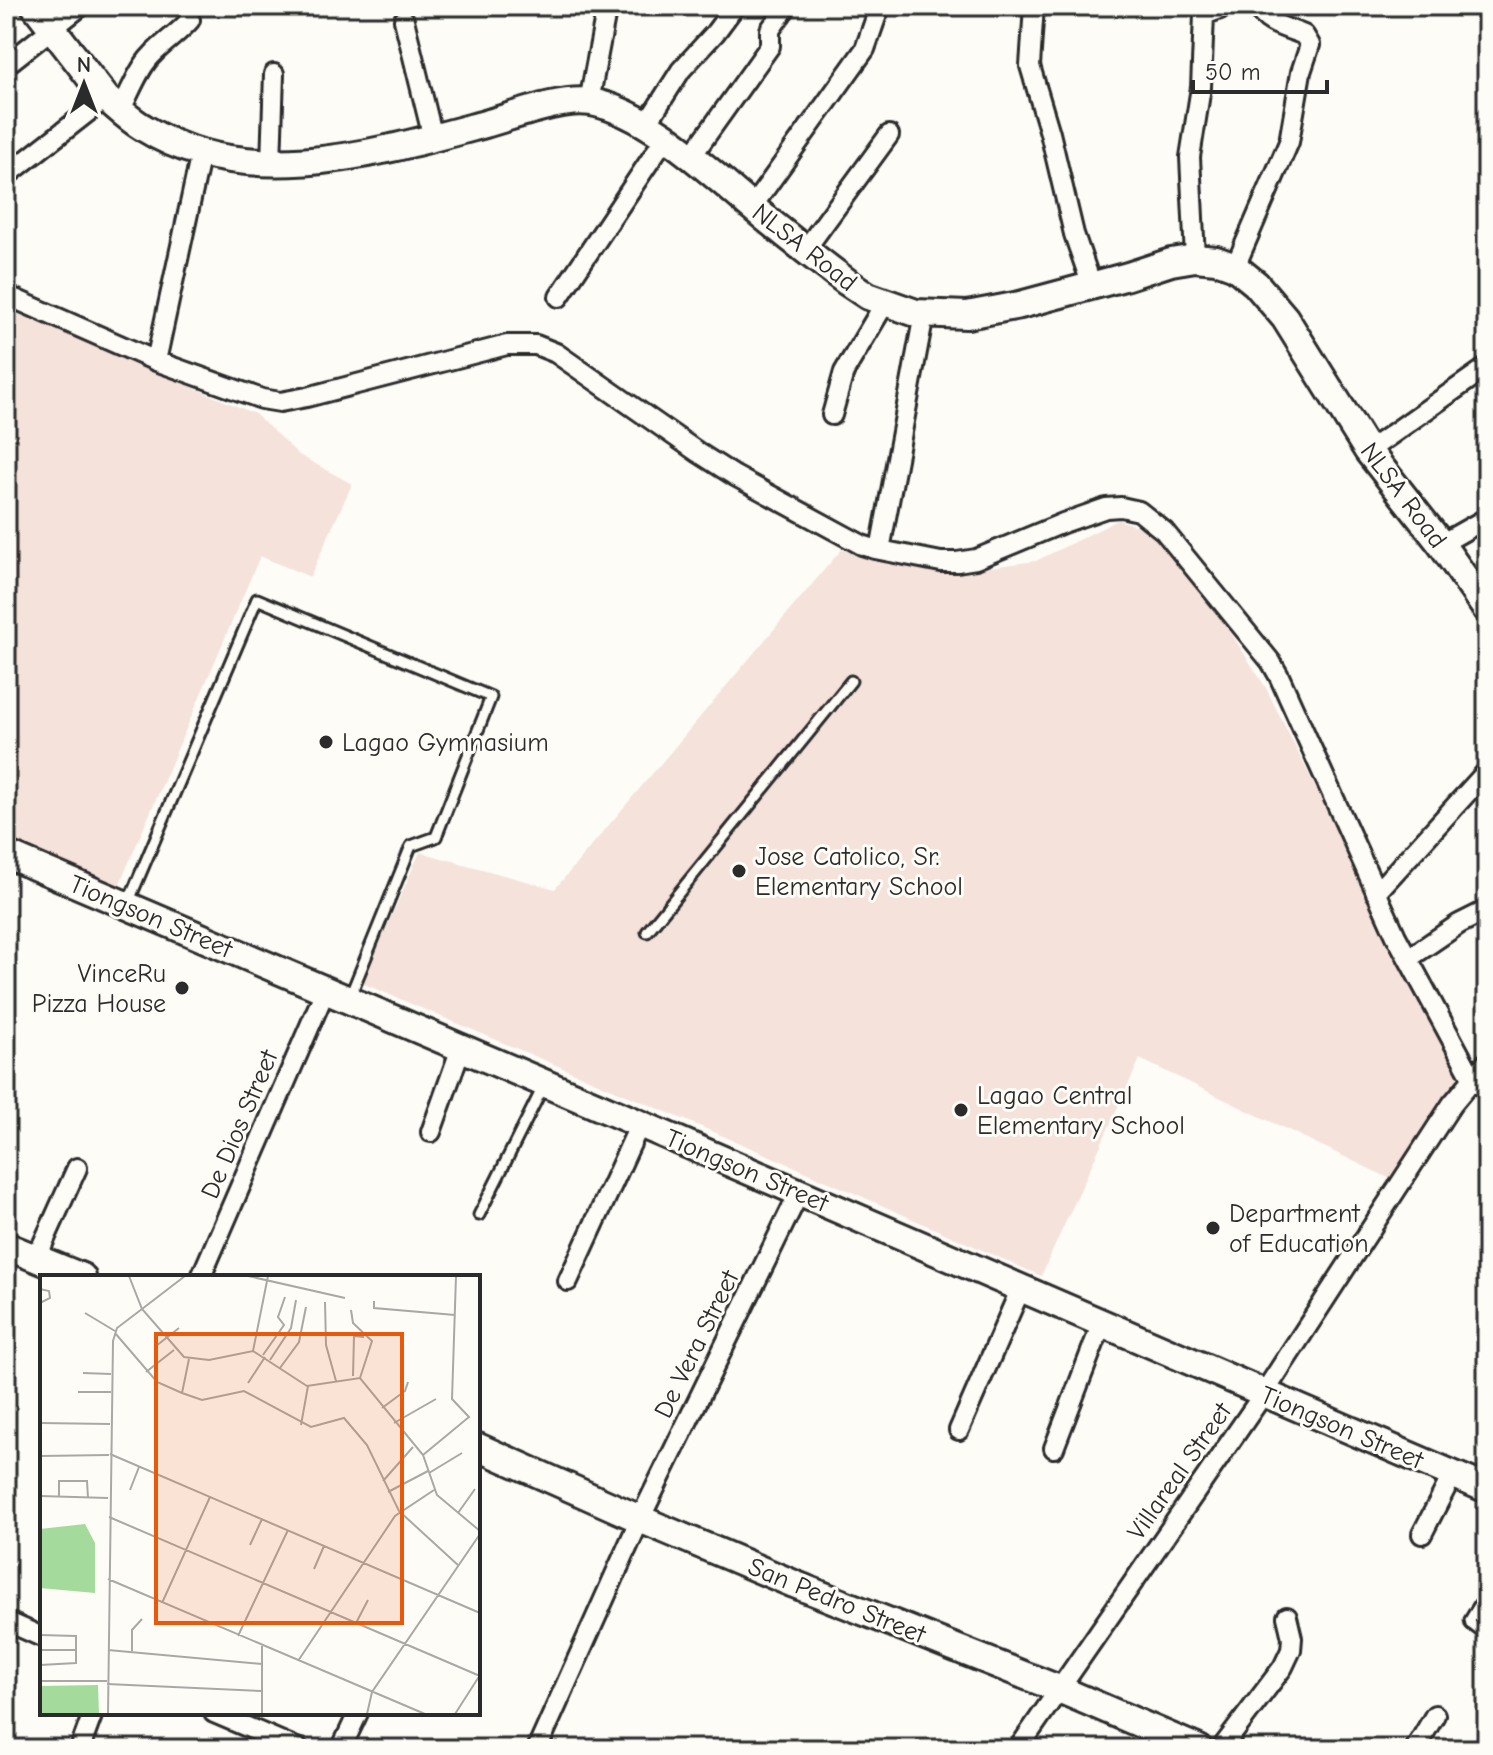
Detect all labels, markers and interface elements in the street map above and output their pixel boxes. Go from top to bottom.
north arrow [44,44,124,124]
scale bar [1193,44,1327,94]
text: N [77,52,91,78]
text: 50 m [1205,58,1261,86]
street label: NLSA Road [746,198,863,298]
street label: NLSA Road [1354,437,1453,554]
place label: Lagao Gymnasium [342,728,549,758]
marker: Lagao Gymnasium [317,733,335,751]
place label: Jose Catolico, Sr. Elementary School [755,842,963,902]
marker: Jose Catolico, Sr. Elementary School [730,862,748,880]
street label: Tiongson Street [65,869,238,965]
place label: VinceRu Pizza House [32,959,166,1019]
marker: VinceRu Pizza House [173,979,191,997]
street label: De Dios Street [195,1044,285,1203]
place label: Lagao Central Elementary School [977,1081,1185,1141]
marker: Lagao Central Elementary School [952,1101,970,1119]
street label: Tiongson Street [661,1123,834,1219]
place label: Department of Education [1229,1199,1369,1259]
marker: Department of Education [1204,1219,1222,1237]
street label: De Vera Street [648,1264,746,1423]
inset map [40,1275,480,1715]
street label: Tiongson Street [1256,1380,1429,1476]
street label: Villareal Street [1122,1396,1239,1546]
street label: San Pedro Street [744,1552,931,1651]

